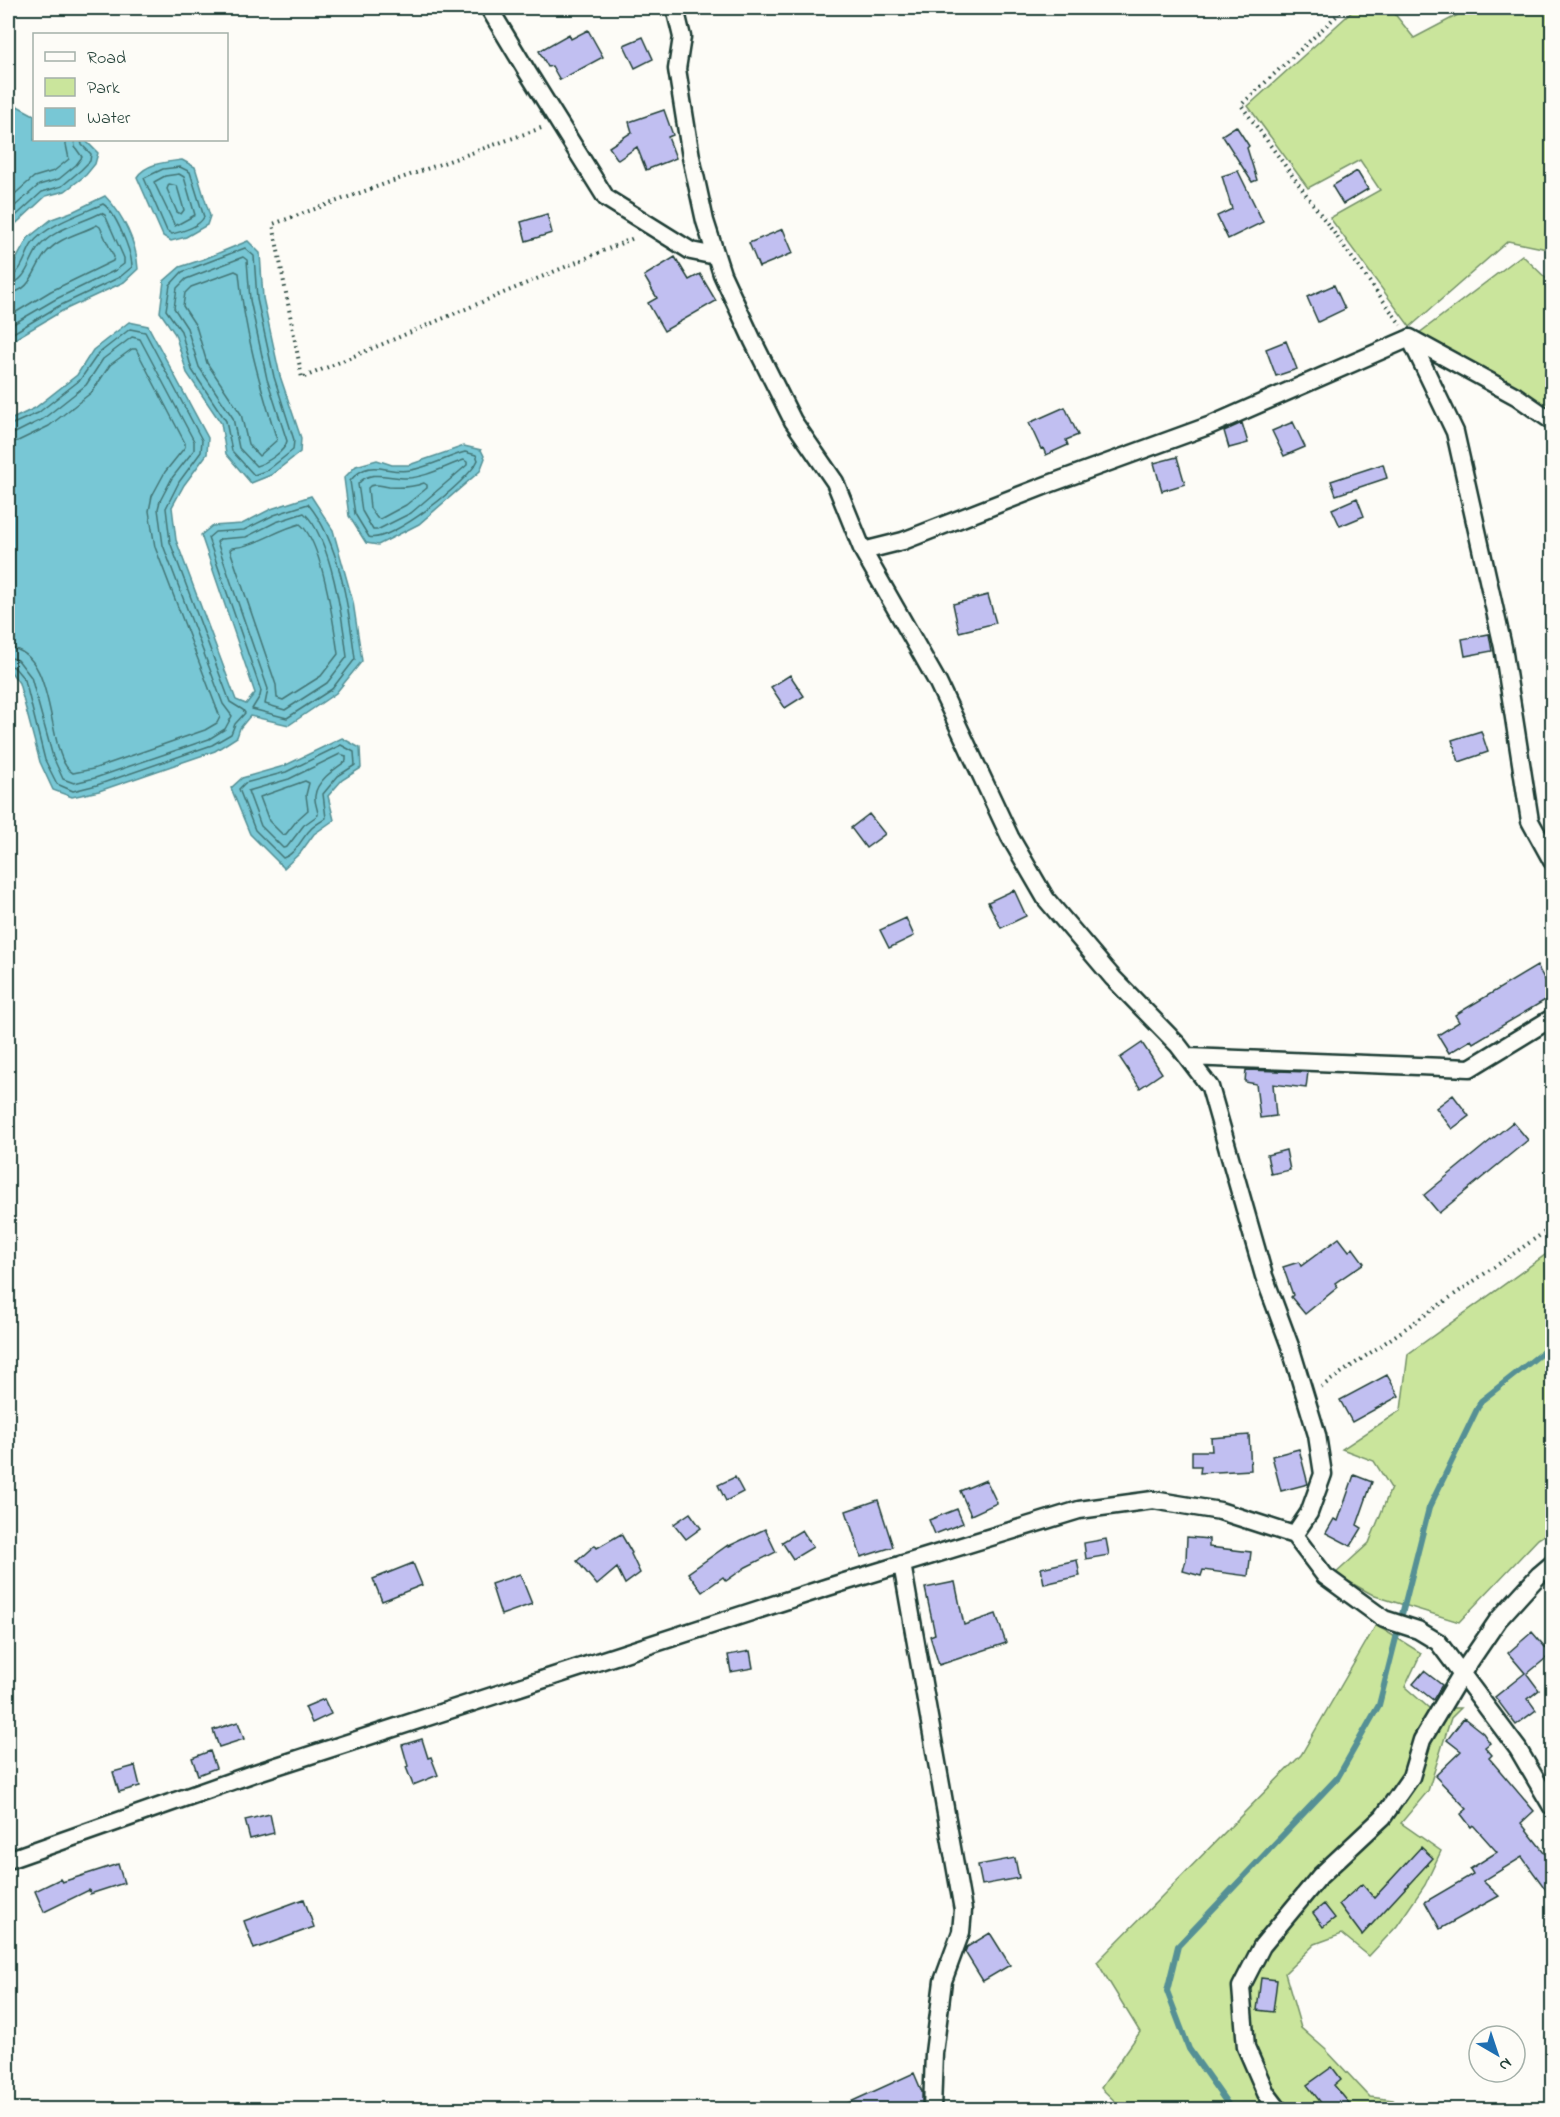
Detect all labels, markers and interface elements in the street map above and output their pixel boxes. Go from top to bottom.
legend [33,33,228,141]
text: Road [87,46,126,72]
text: Park [87,76,120,102]
text: Water [87,106,131,132]
north arrow [1467,2024,1527,2084]
text: N [1493,2051,1517,2077]

